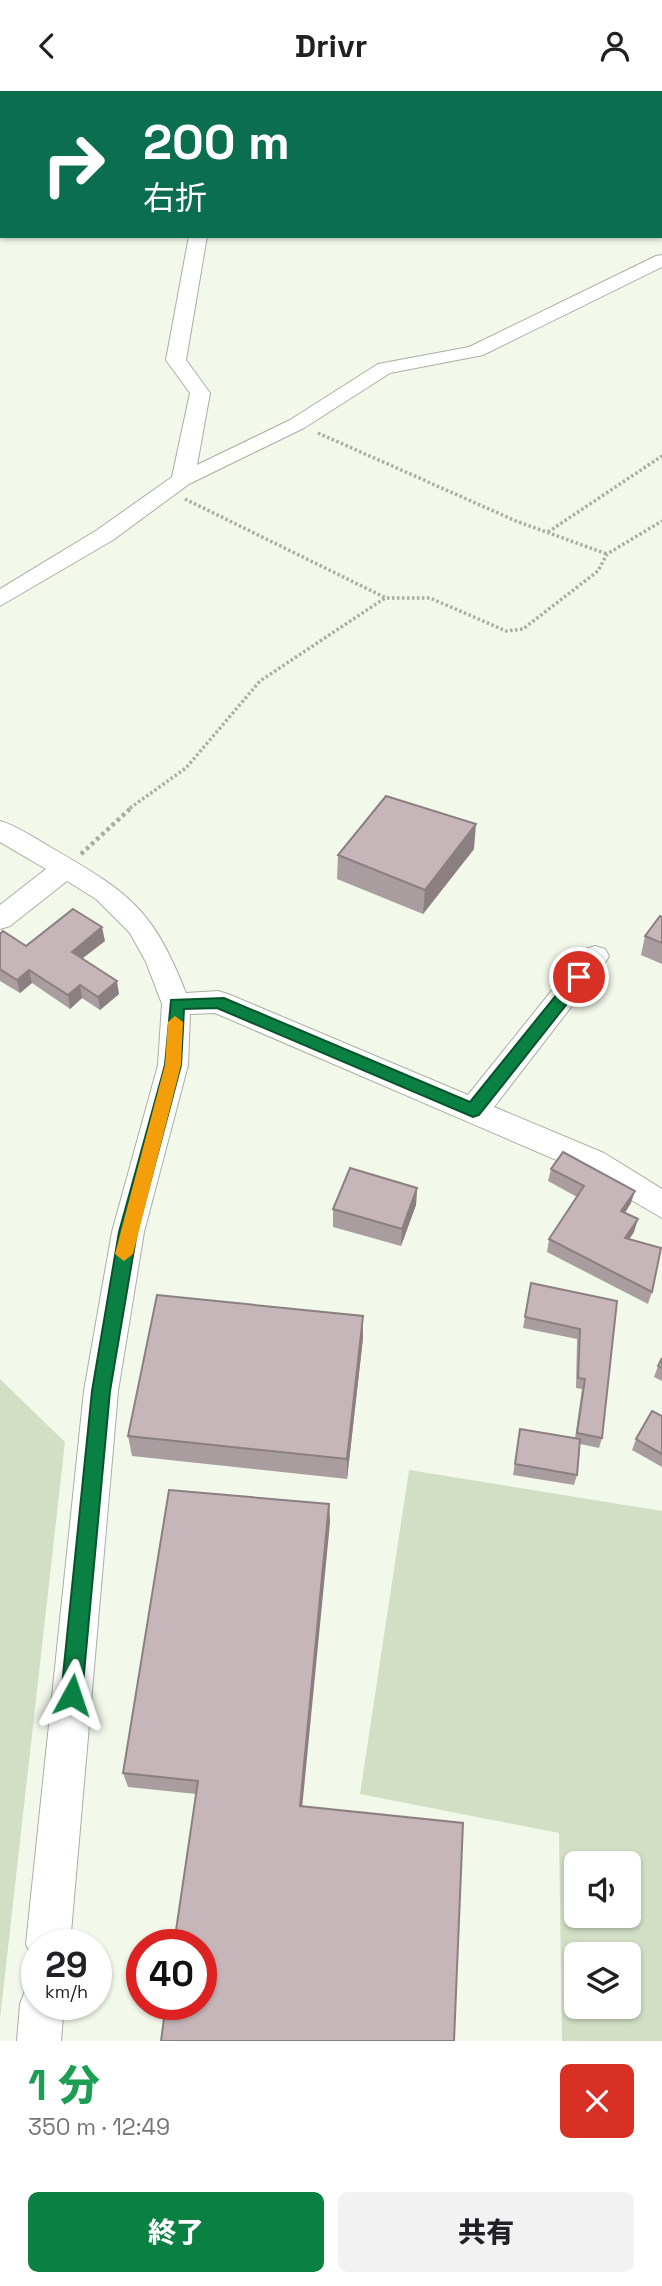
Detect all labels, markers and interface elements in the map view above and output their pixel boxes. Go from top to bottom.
text: Drivr [295,26,367,66]
icon: back [28,27,66,65]
icon: person [596,27,634,65]
text: 200 m [143,111,290,173]
icon: right [28,119,119,210]
text: 右折 [143,178,207,218]
pin [549,947,609,1007]
icon: arrive [560,958,598,996]
position arrow [35,1658,109,1732]
map controls [564,1851,641,2019]
button: sound [564,1851,641,1928]
speed limit sign: 40 [126,1929,217,2020]
button: layers [564,1942,641,2019]
text: 29 [45,1943,88,1987]
text: km/h [45,1980,88,2003]
text: 1 分 [28,2059,100,2112]
button: close [560,2064,634,2138]
text: 350 m · 12:49 [28,2112,170,2142]
button: 終了 [28,2192,324,2272]
button: 共有 [338,2192,634,2272]

